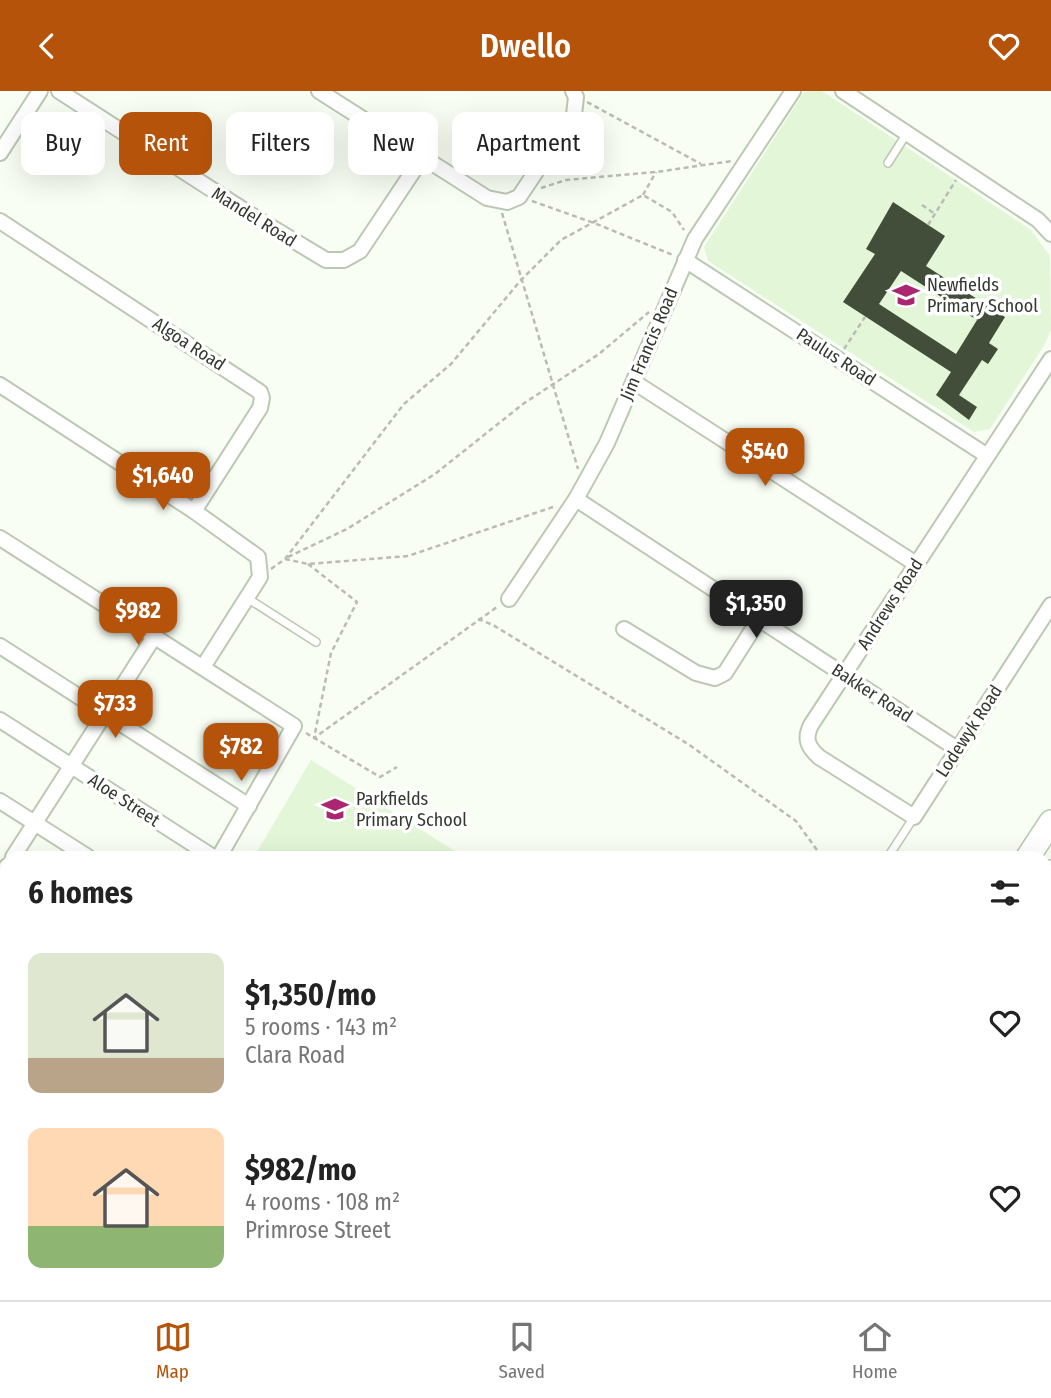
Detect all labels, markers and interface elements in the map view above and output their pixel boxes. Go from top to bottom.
icon: back [28,27,66,65]
text: Dwello [480,27,571,65]
icon: heart [985,27,1023,65]
chip: Buy [21,112,105,175]
chip: Rent [119,112,212,175]
chip: Filters [226,112,334,175]
chip: New [348,112,438,175]
chip: Apartment [452,112,604,175]
street label: Mandel Road [207,182,301,252]
place label: Newfields Primary School [927,274,1038,317]
school or university icon: Newfields Primary School [891,280,921,310]
street label: Jim Francis Road [615,284,683,404]
street label: Algoa Road [149,312,229,376]
street label: Paulus Road [792,323,880,391]
pin: $540 [724,429,806,488]
text: $540 [741,437,789,465]
pin: $1,640 [106,453,220,512]
text: $1,640 [132,461,194,489]
street label: Andrews Road [852,554,928,654]
pin: $1,350 [699,581,813,640]
pin: $982 [97,587,179,647]
text: $1,350 [726,589,786,617]
text: $982 [115,596,161,624]
street label: Bakker Road [827,659,917,727]
pin: $733 [74,681,156,740]
street label: Lodewyk Road [931,681,1007,781]
text: $733 [94,689,136,717]
pin: $782 [200,723,282,783]
text: $782 [219,732,263,760]
street label: Aloe Street [84,769,164,831]
place label: Parkfields Primary School [356,788,467,831]
school or university icon: Parkfields Primary School [320,794,350,824]
icon: filters [986,874,1024,912]
text: 6 homes [28,875,133,911]
text: $1,350/mo [245,977,376,1013]
icon: home [84,981,168,1065]
icon: heart [986,1004,1024,1042]
text: 5 rooms · 143 m² [245,1013,397,1041]
text: Clara Road [245,1041,345,1069]
text: $982/mo [245,1152,357,1188]
icon: home [84,1156,168,1240]
icon: heart [986,1179,1024,1217]
text: 4 rooms · 108 m² [245,1188,400,1216]
text: Primrose Street [245,1216,391,1244]
tab: Map [154,1318,192,1383]
tab: Saved [499,1318,545,1383]
tab: Home [852,1318,897,1383]

